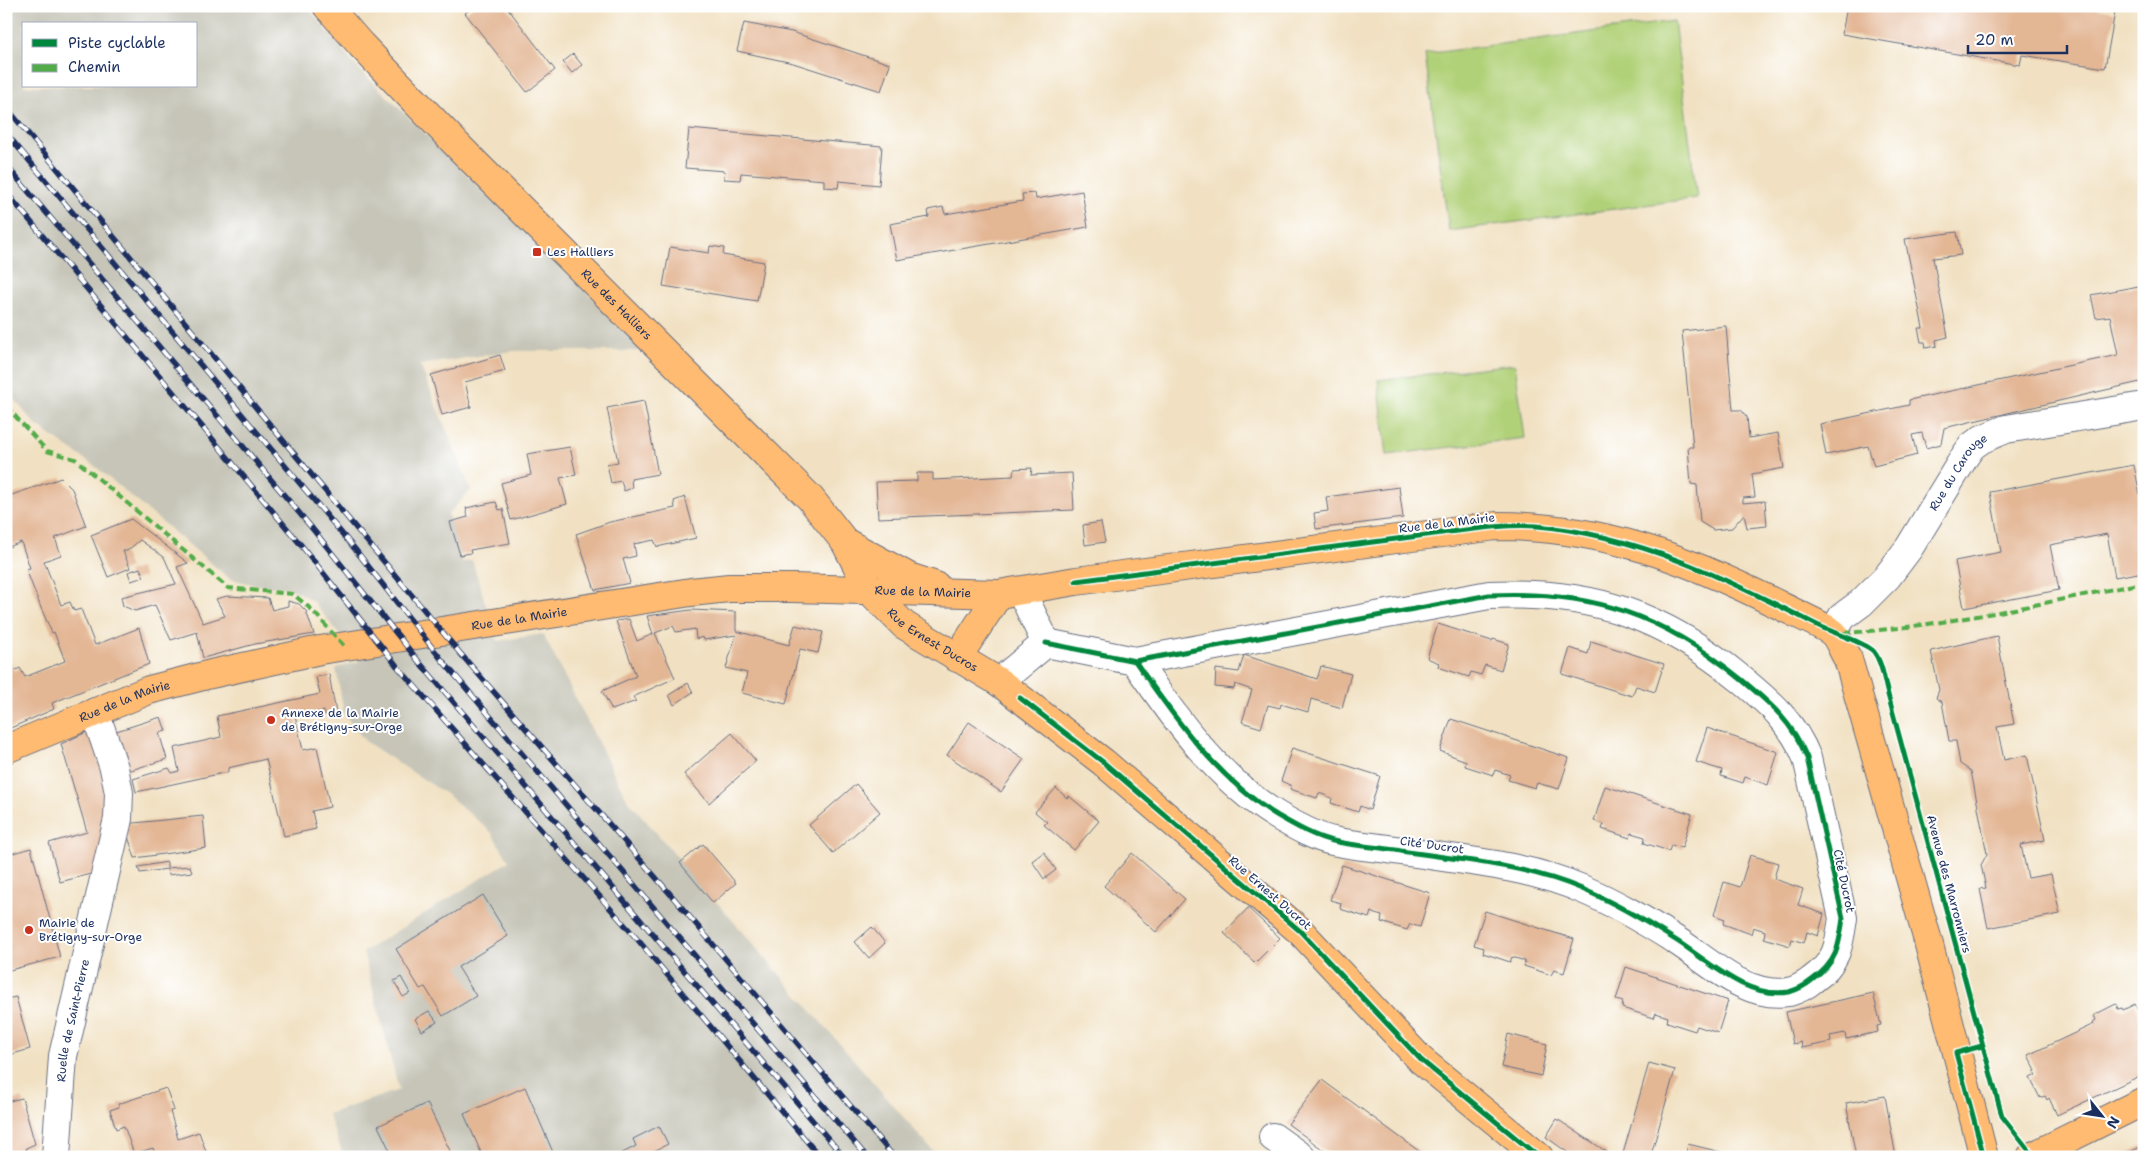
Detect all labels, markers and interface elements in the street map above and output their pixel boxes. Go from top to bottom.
legend [22,22,198,88]
scale bar [1968,22,2066,54]
text: 20 m [1975,30,2014,50]
text: Piste cyclable [68,33,166,53]
text: Chemin [68,57,121,77]
place label: Les Halliers [547,244,614,260]
marker: Les Halliers [531,246,543,258]
street label: Rue des Halliers [578,266,655,343]
street label: Rue du Carouge [1925,430,1990,514]
street label: Rue de la Mairie [1398,509,1496,537]
street label: Rue de la Mairie [874,582,972,601]
street label: Rue de la Mairie [470,603,568,634]
street label: Rue Ernest Ducros [884,605,981,676]
street label: Rue de la Mairie [77,677,172,726]
place label: Annexe de la Mairie de Brétigny-sur-Orge [281,705,403,735]
marker: Annexe de la Mairie de Brétigny-sur-Orge [265,714,277,726]
street label: Avenue des Marronniers [1923,813,1975,955]
street label: Cité Ducrot [1399,833,1465,857]
street label: Cité Ducrot [1829,848,1859,914]
street label: Rue Ernest Ducrot [1225,852,1315,934]
place label: Mairie de Brétigny-sur-Orge [39,915,142,945]
marker: Mairie de Brétigny-sur-Orge [23,924,35,936]
street label: Ruelle de Saint-Pierre [53,957,93,1082]
north arrow [2078,1090,2128,1140]
text: N [2103,1113,2124,1132]

